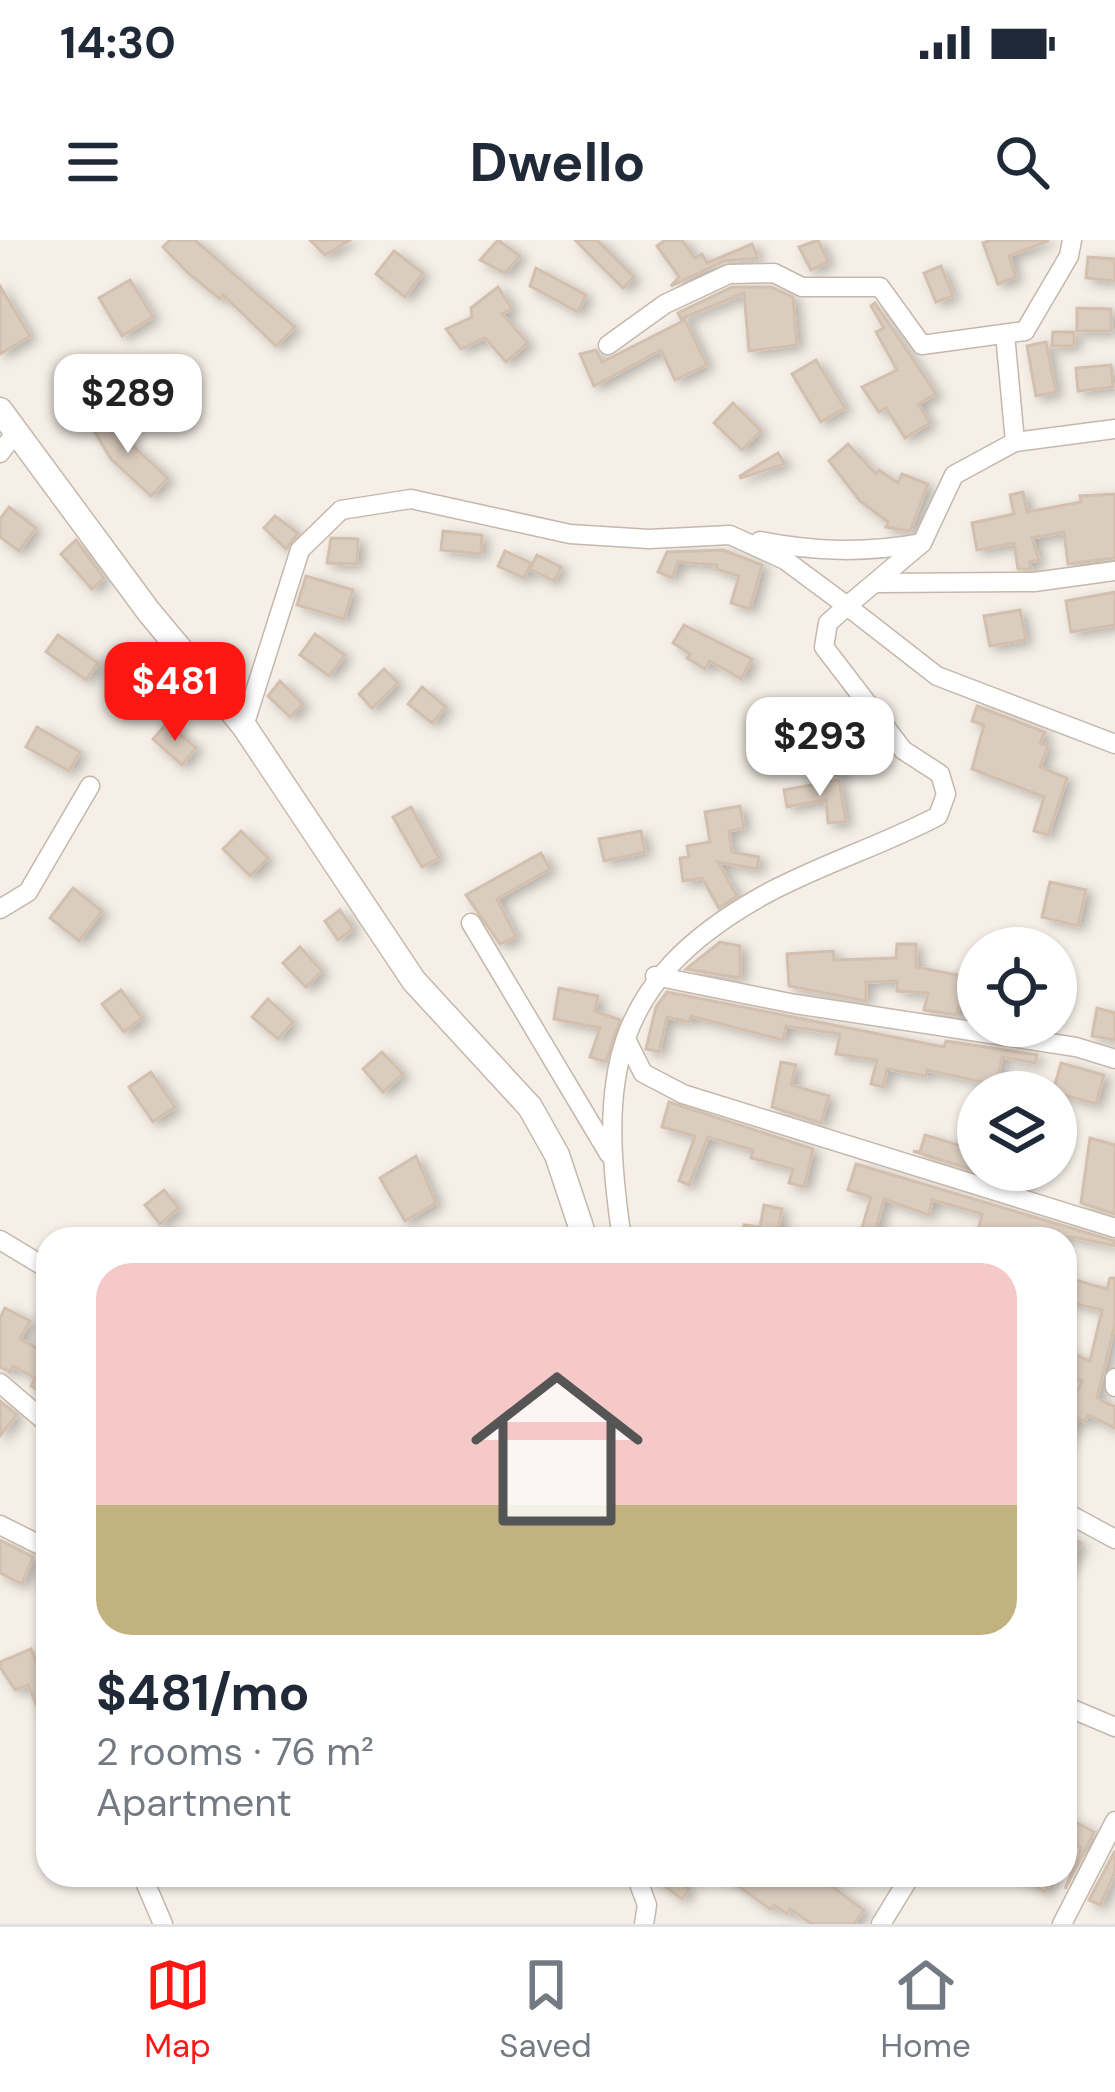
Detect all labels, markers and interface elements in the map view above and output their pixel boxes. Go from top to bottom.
text: 14:30 [60,13,176,72]
text: Dwello [470,127,645,198]
icon: menu [60,129,126,195]
icon: search [989,129,1055,195]
pin: $289 [57,354,199,456]
text: $289 [81,367,175,418]
pin: $481 [104,642,246,744]
text: $481 [131,655,219,706]
pin: $293 [749,697,891,799]
text: $293 [773,710,867,761]
map controls [957,927,1077,1191]
button: locate [957,927,1077,1047]
button: layers [957,1071,1077,1191]
icon: home [449,1341,665,1557]
text: $481/mo [96,1659,310,1726]
text: 2 rooms · 76 m² [96,1726,374,1777]
text: Apartment [96,1777,292,1828]
tab: Map [144,1952,211,2067]
tab: Saved [499,1952,592,2067]
tab: Home [880,1952,971,2067]

